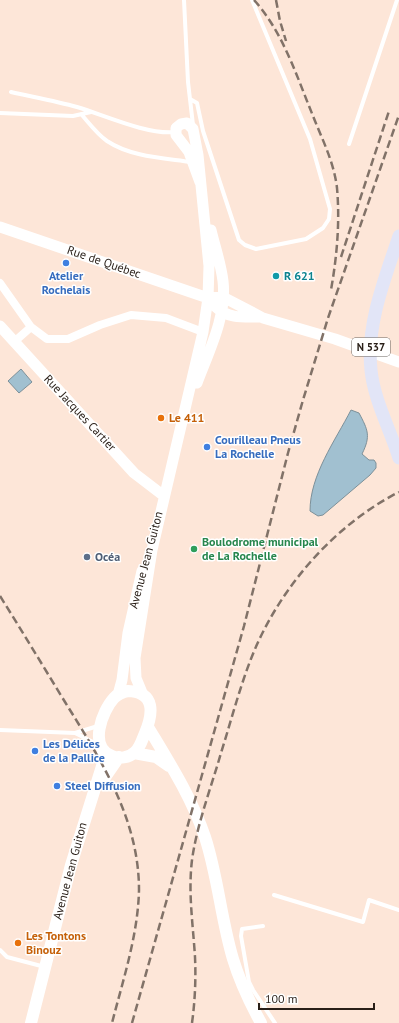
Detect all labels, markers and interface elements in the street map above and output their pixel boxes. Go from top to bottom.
street label: Rue de Québec [65,242,144,281]
marker: Atelier Rochelais [61,258,71,268]
place label: Atelier Rochelais [42,268,90,297]
place label: R 621 [284,268,315,283]
marker: R 621 [271,271,281,281]
road number: N 537 [352,338,390,356]
street label: Rue Jacques Cartier [41,371,120,454]
place label: Le 411 [169,410,204,425]
marker: Le 411 [156,413,166,423]
place label: Courilleau Pneus La Rochelle [215,432,301,461]
marker: Courilleau Pneus La Rochelle [202,442,212,452]
street label: Avenue Jean Guiton [125,510,166,610]
place label: Boulodrome municipal de La Rochelle [202,534,319,563]
marker: Boulodrome municipal de La Rochelle [189,544,199,554]
place label: Océa [95,549,120,564]
marker: Océa [82,552,92,562]
place label: Les Délices de la Pallice [43,736,105,765]
marker: Les Délices de la Pallice [30,746,40,756]
place label: Steel Diffusion [65,778,141,793]
marker: Steel Diffusion [52,781,62,791]
street label: Avenue Jean Guiton [49,821,90,921]
place label: Les Tontons Binouz [26,928,86,957]
marker: Les Tontons Binouz [13,938,23,948]
scale bar [259,985,374,1011]
text: 100 m [265,991,298,1006]

